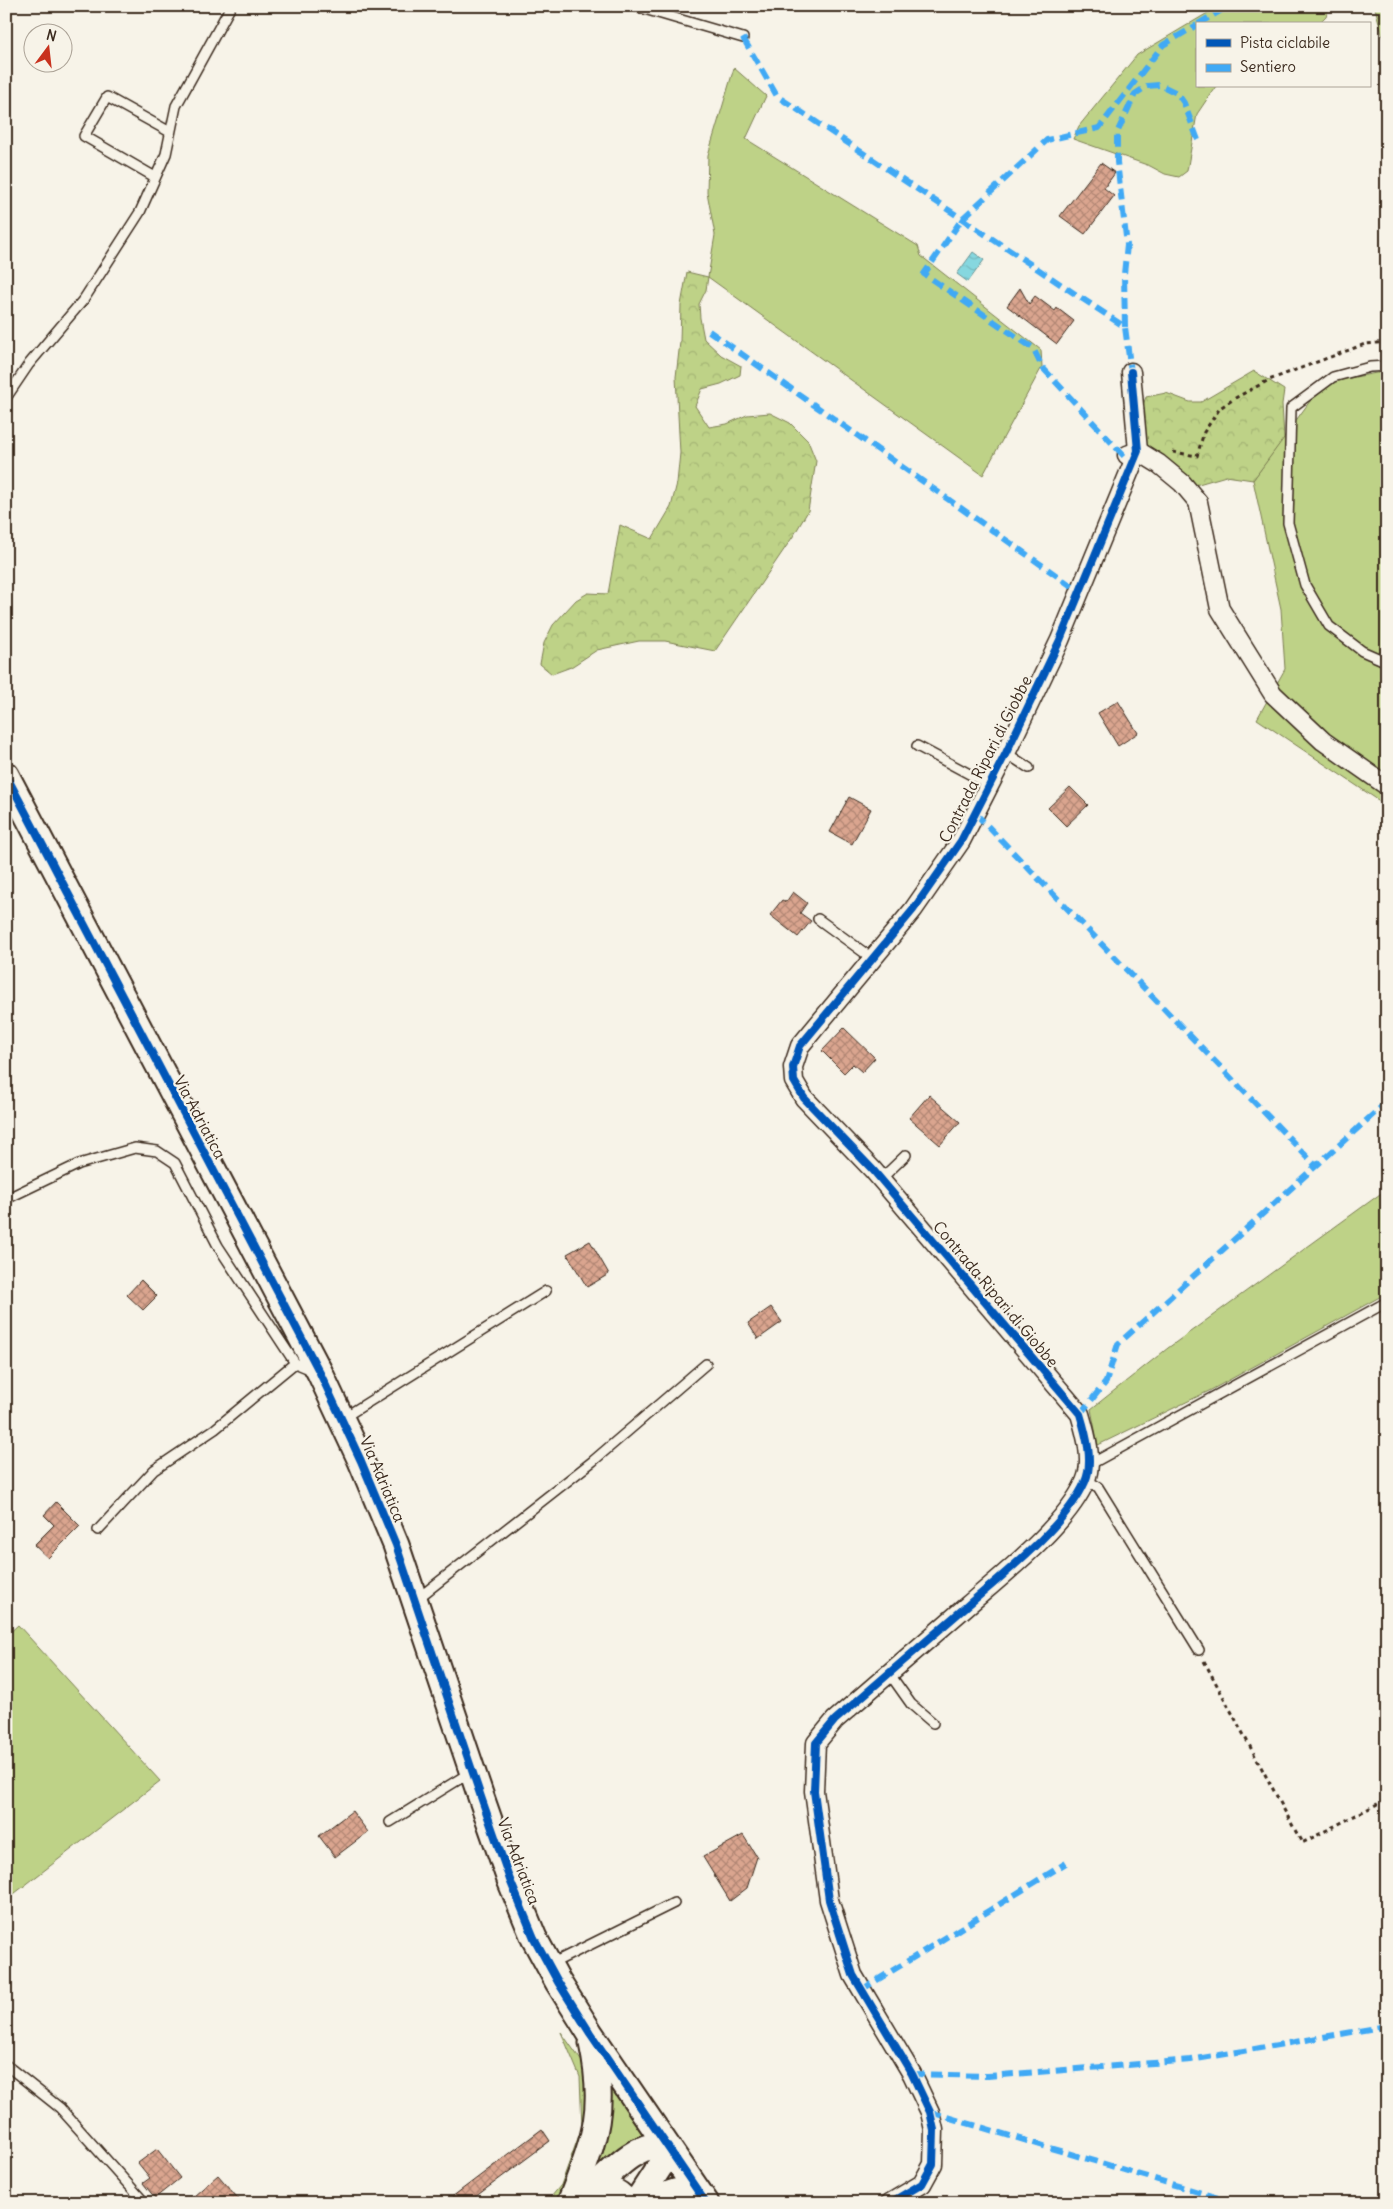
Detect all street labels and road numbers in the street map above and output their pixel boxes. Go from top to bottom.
street label: Contrada Ripari di Giobbe [934,672,1036,846]
street label: Via Adriatica [170,1072,230,1162]
street label: Contrada Ripari di Giobbe [929,1217,1063,1371]
street label: Via Adriatica [356,1433,410,1525]
street label: Via Adriatica [493,1815,545,1907]

